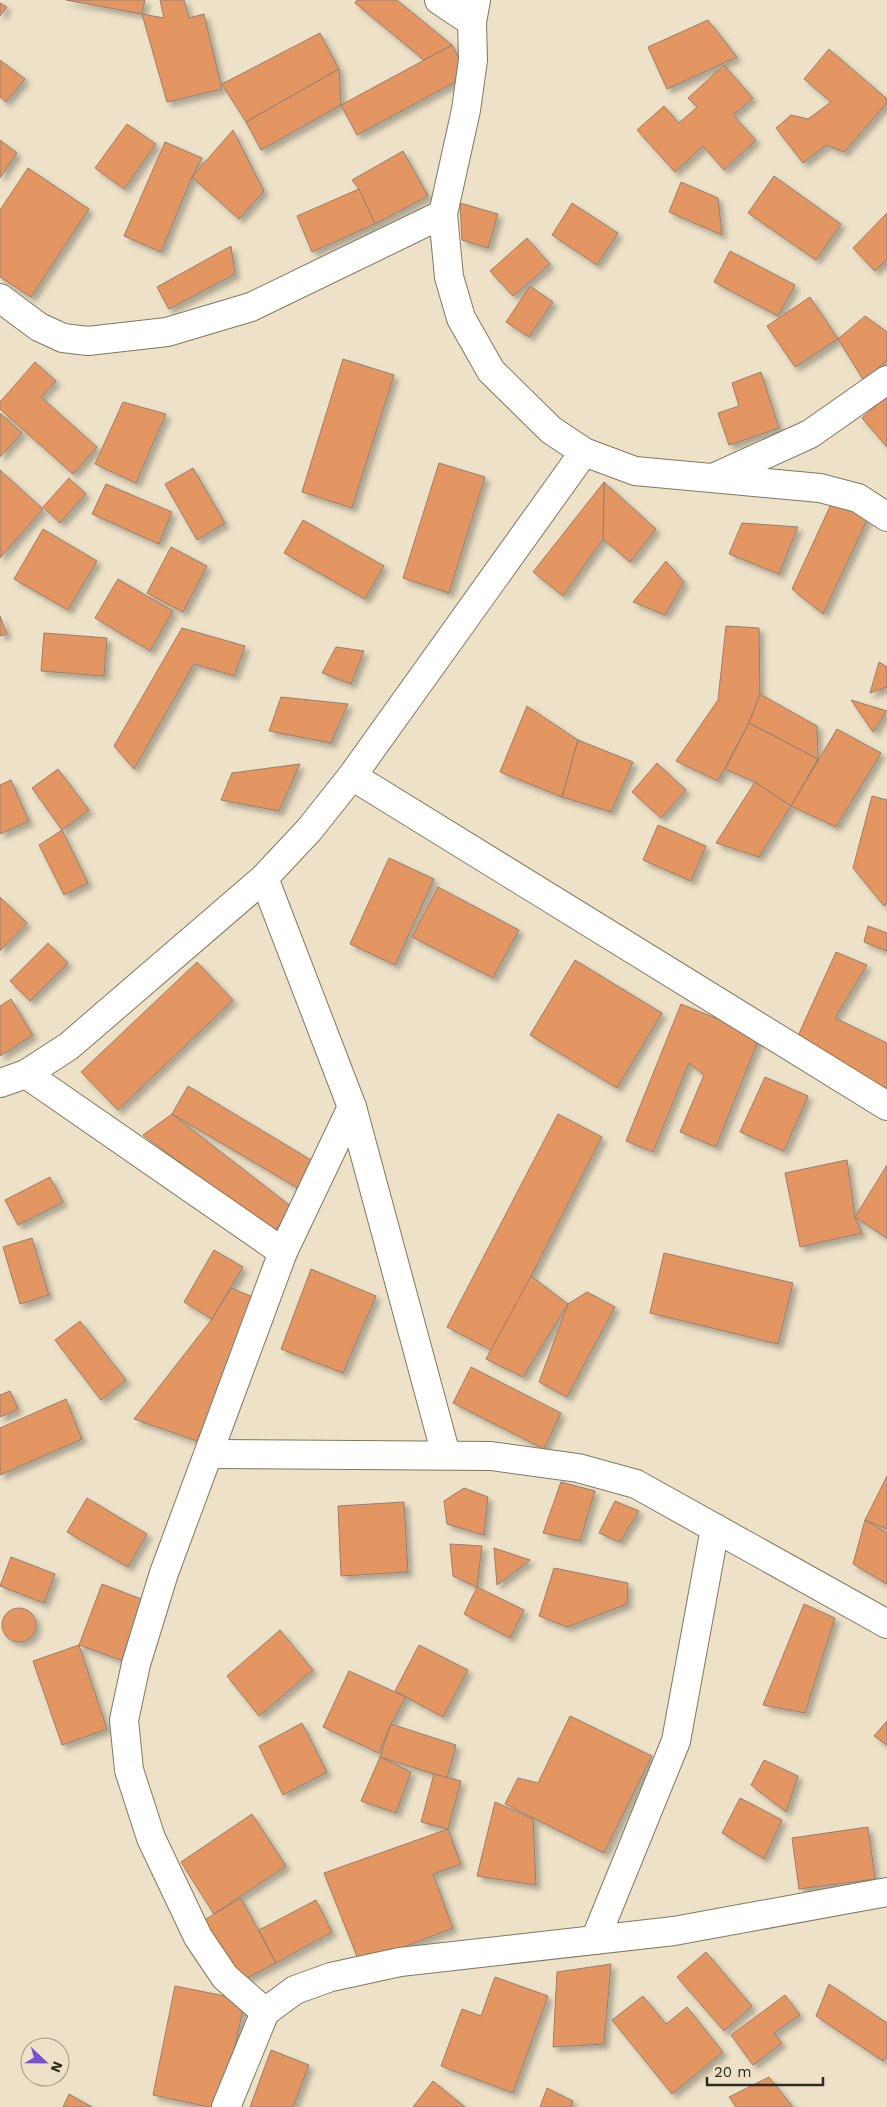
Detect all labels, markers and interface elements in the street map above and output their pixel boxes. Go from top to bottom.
north arrow [20,2037,70,2087]
scale bar [707,2054,823,2086]
text: N [48,2059,66,2075]
text: 20 m [714,2063,752,2081]

